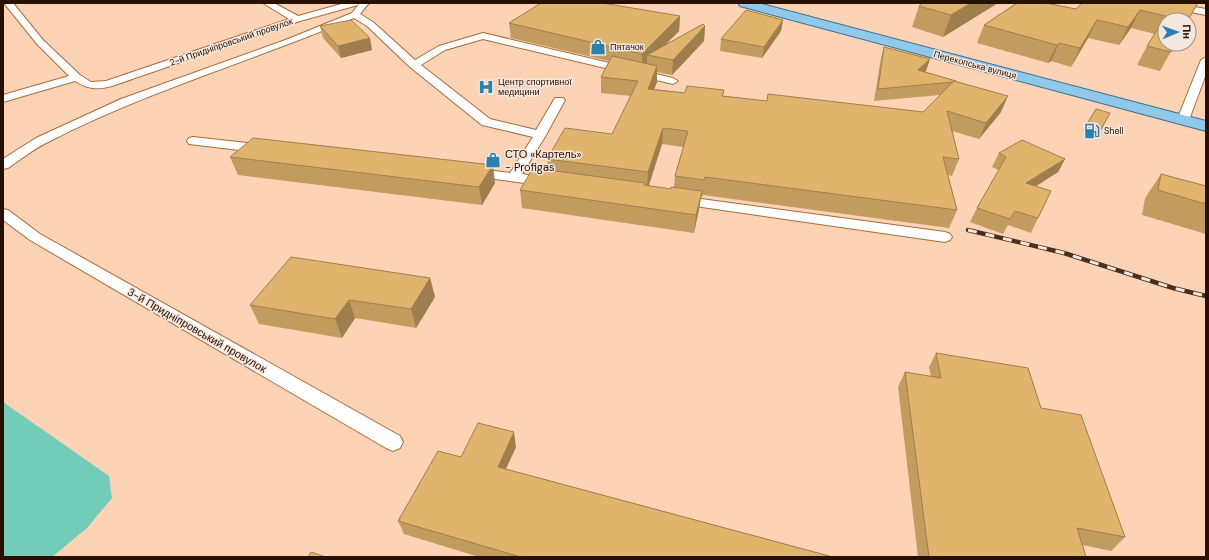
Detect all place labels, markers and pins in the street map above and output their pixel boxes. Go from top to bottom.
shop icon: Пятачок [589,38,607,56]
place label: Пятачок [610,41,644,53]
place label: Центр спортивної медицини [498,76,572,98]
hospital icon: Центр спортивної медицини [477,78,495,96]
fuel station icon: Shell [1083,122,1101,140]
place label: Shell [1104,125,1124,137]
place label: СТО «Картель» - Profigas [505,147,581,174]
shop icon: СТО «Картель» - Profigas [484,151,502,169]

